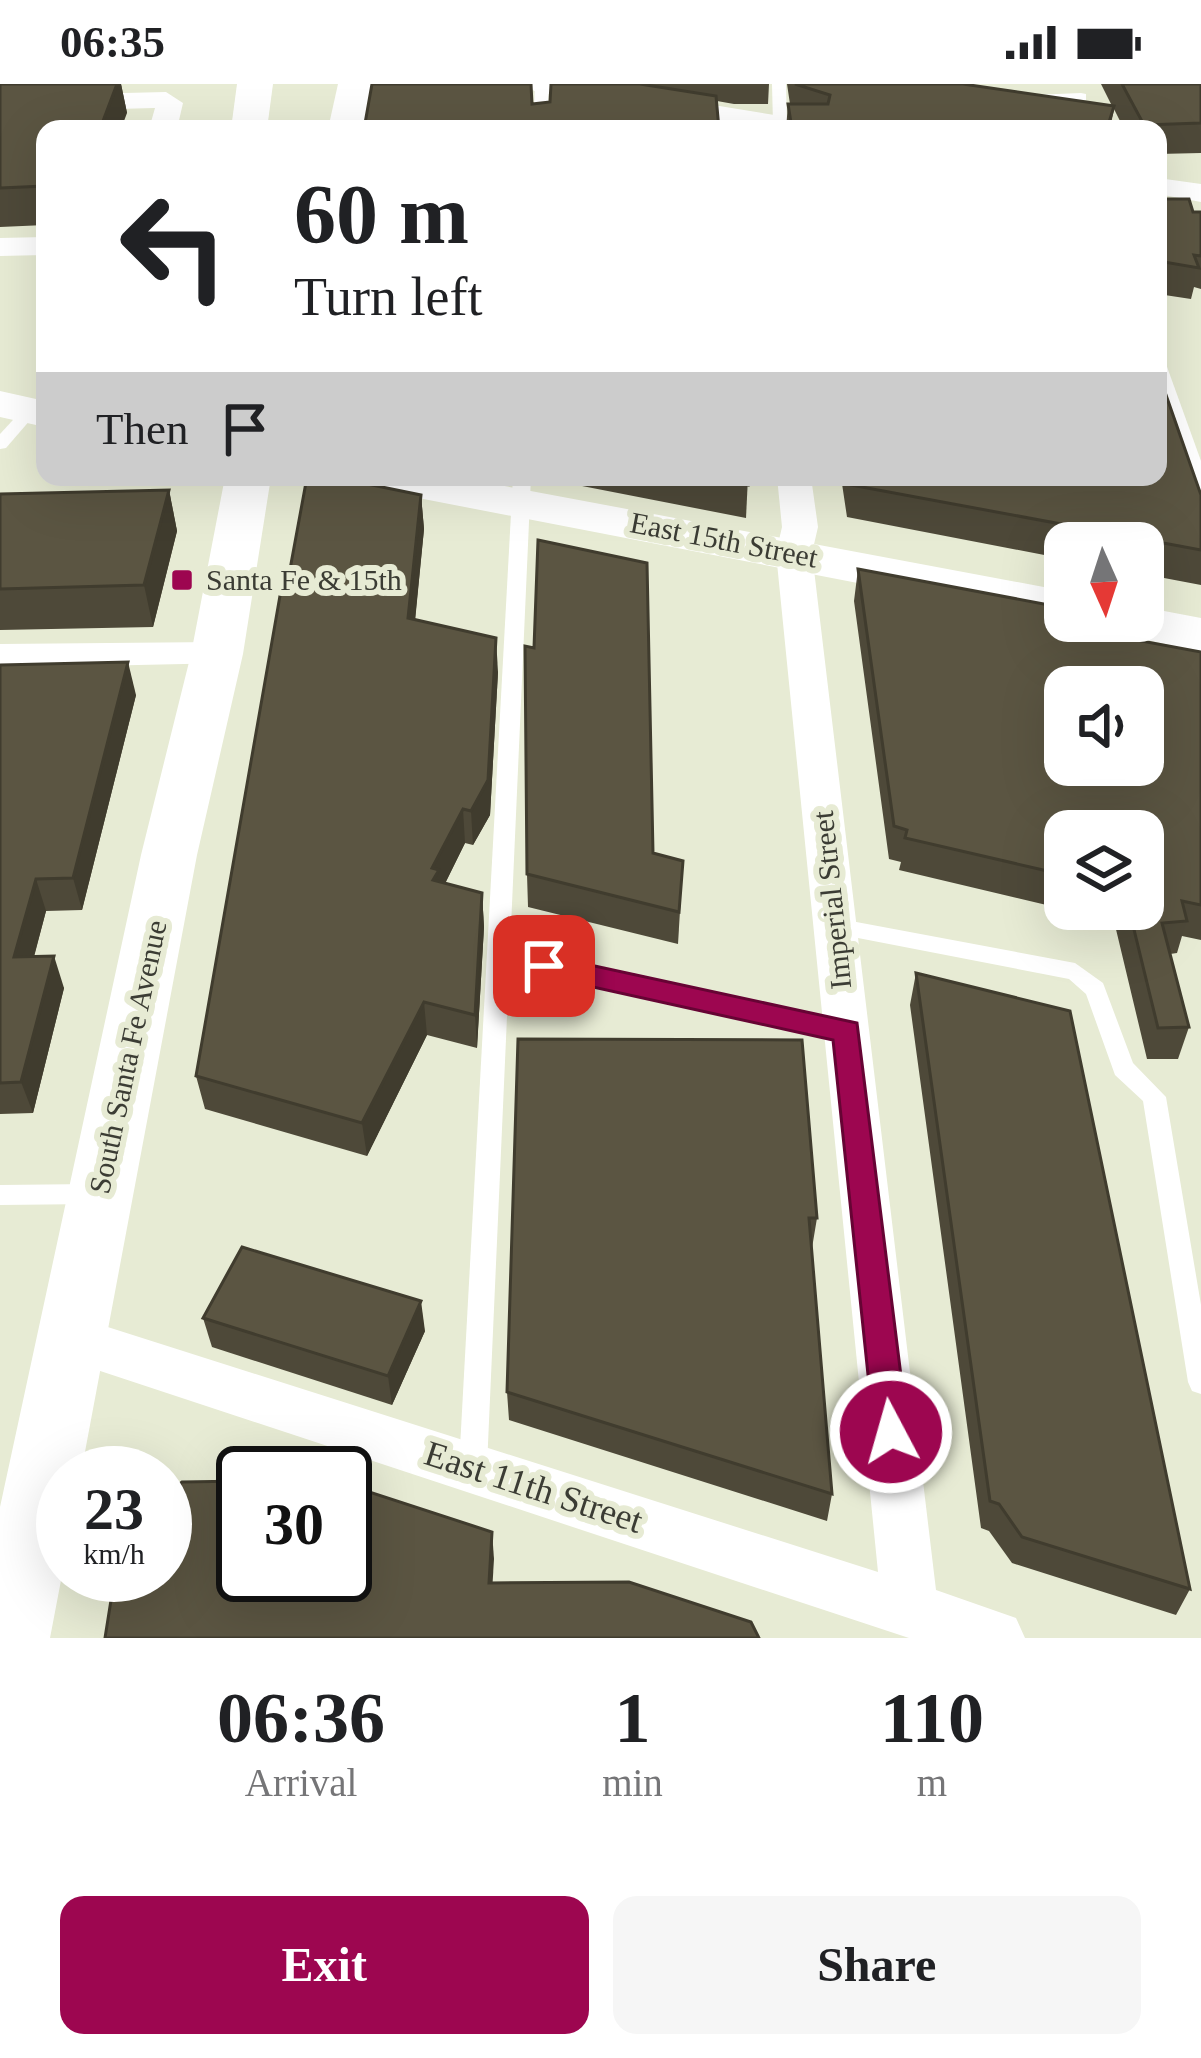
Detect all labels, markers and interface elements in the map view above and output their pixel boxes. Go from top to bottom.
text: 06:35 [60,17,165,67]
icon: left [96,168,252,324]
text: 60 m [294,168,469,261]
text: Turn left [294,267,483,327]
icon: arrive [212,396,278,462]
text: Then [96,404,188,454]
street label: East 15th Street [628,505,821,574]
north arrow [1044,522,1164,642]
map controls [1044,522,1164,930]
place label: Santa Fe & 15th [206,563,402,596]
marker: Santa Fe & 15th [169,567,195,593]
button: sound [1044,666,1164,786]
street label: Imperial Street [806,809,857,991]
button: layers [1044,810,1164,930]
pin [493,915,595,1017]
street label: South Santa Fe Avenue [82,917,173,1197]
icon: arrive [511,933,577,999]
position arrow [828,1369,954,1495]
street label: East 11th Street [420,1433,648,1541]
speed limit sign: 30 [216,1446,372,1602]
text: 23 [84,1476,144,1542]
text: km/h [83,1537,145,1570]
text: 06:36 [217,1678,385,1758]
text: 1 [614,1678,650,1758]
text: 110 [880,1678,984,1758]
text: Arrival [245,1761,357,1804]
text: min [602,1761,663,1804]
text: m [917,1761,947,1804]
button: Exit [60,1896,589,2034]
button: Share [613,1896,1141,2034]

